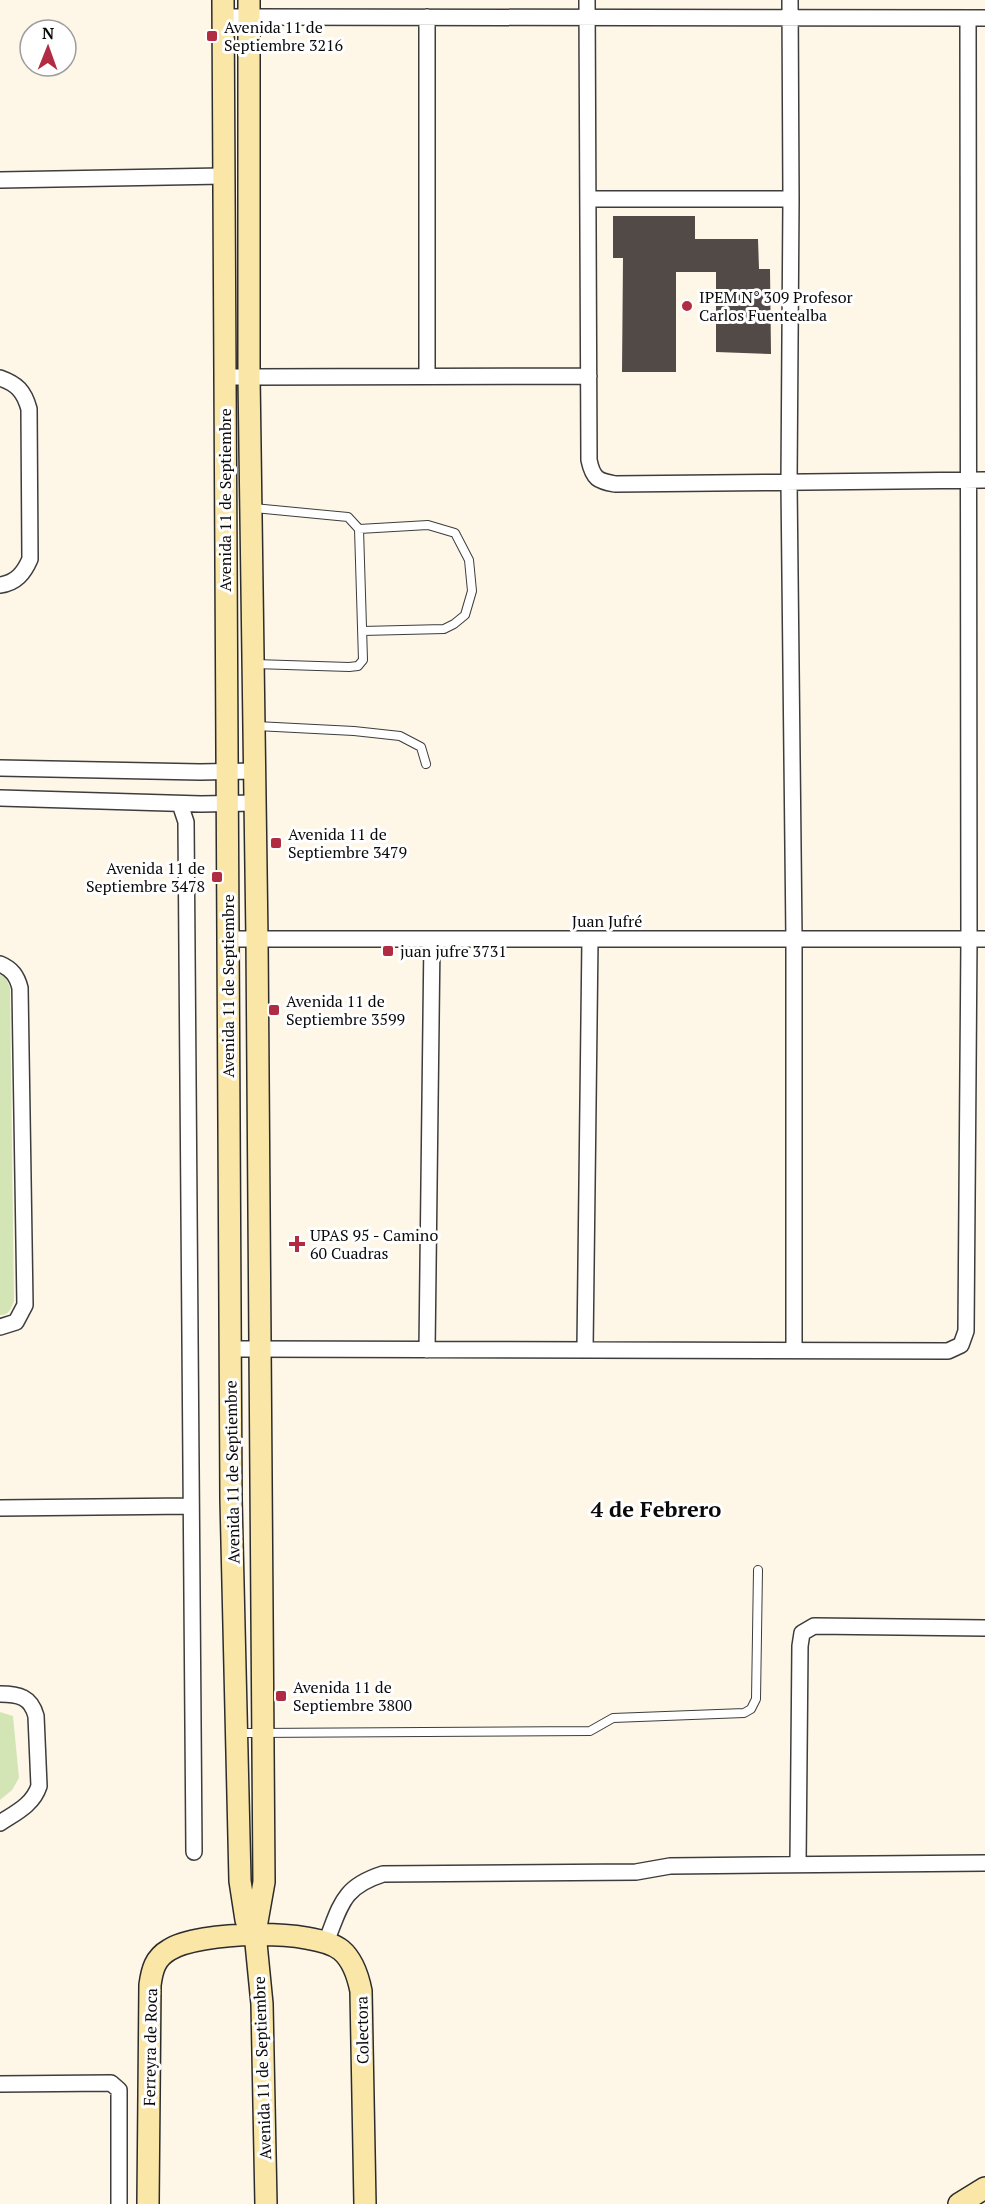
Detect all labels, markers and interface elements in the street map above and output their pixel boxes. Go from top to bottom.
place label: Avenida 11 de Septiembre 3216 [224,16,343,56]
north arrow [18,18,78,78]
text: N [42,22,55,44]
marker: Avenida 11 de Septiembre 3216 [205,29,219,43]
place label: IPEM N° 309 Profesor Carlos Fuentealba [699,286,854,326]
marker: IPEM N° 309 Profesor Carlos Fuentealba [680,299,694,313]
street label: Avenida 11 de Septiembre [214,408,236,592]
place label: Avenida 11 de Septiembre 3479 [288,823,407,863]
marker: Avenida 11 de Septiembre 3479 [269,836,283,850]
place label: Avenida 11 de Septiembre 3478 [86,857,205,897]
marker: Avenida 11 de Septiembre 3478 [210,870,224,884]
street label: Avenida 11 de Septiembre [217,894,239,1078]
street label: Juan Jufré [572,910,642,932]
place label: juan jufre 3731 [400,940,507,962]
marker: juan jufre 3731 [381,944,395,958]
place label: Avenida 11 de Septiembre 3599 [286,990,405,1030]
marker: Avenida 11 de Septiembre 3599 [267,1003,281,1017]
place label: UPAS 95 - Camino 60 Cuadras [310,1224,438,1264]
marker: UPAS 95 - Camino 60 Cuadras [288,1235,306,1253]
street label: Avenida 11 de Septiembre [219,1380,245,1564]
district label: 4 de Febrero [591,1494,721,1523]
place label: Avenida 11 de Septiembre 3800 [293,1676,412,1716]
marker: Avenida 11 de Septiembre 3800 [274,1689,288,1703]
street label: Avenida 11 de Septiembre [248,1976,276,2160]
street label: Ferreyra de Roca [138,1988,162,2106]
street label: Colectora [350,1996,374,2064]

